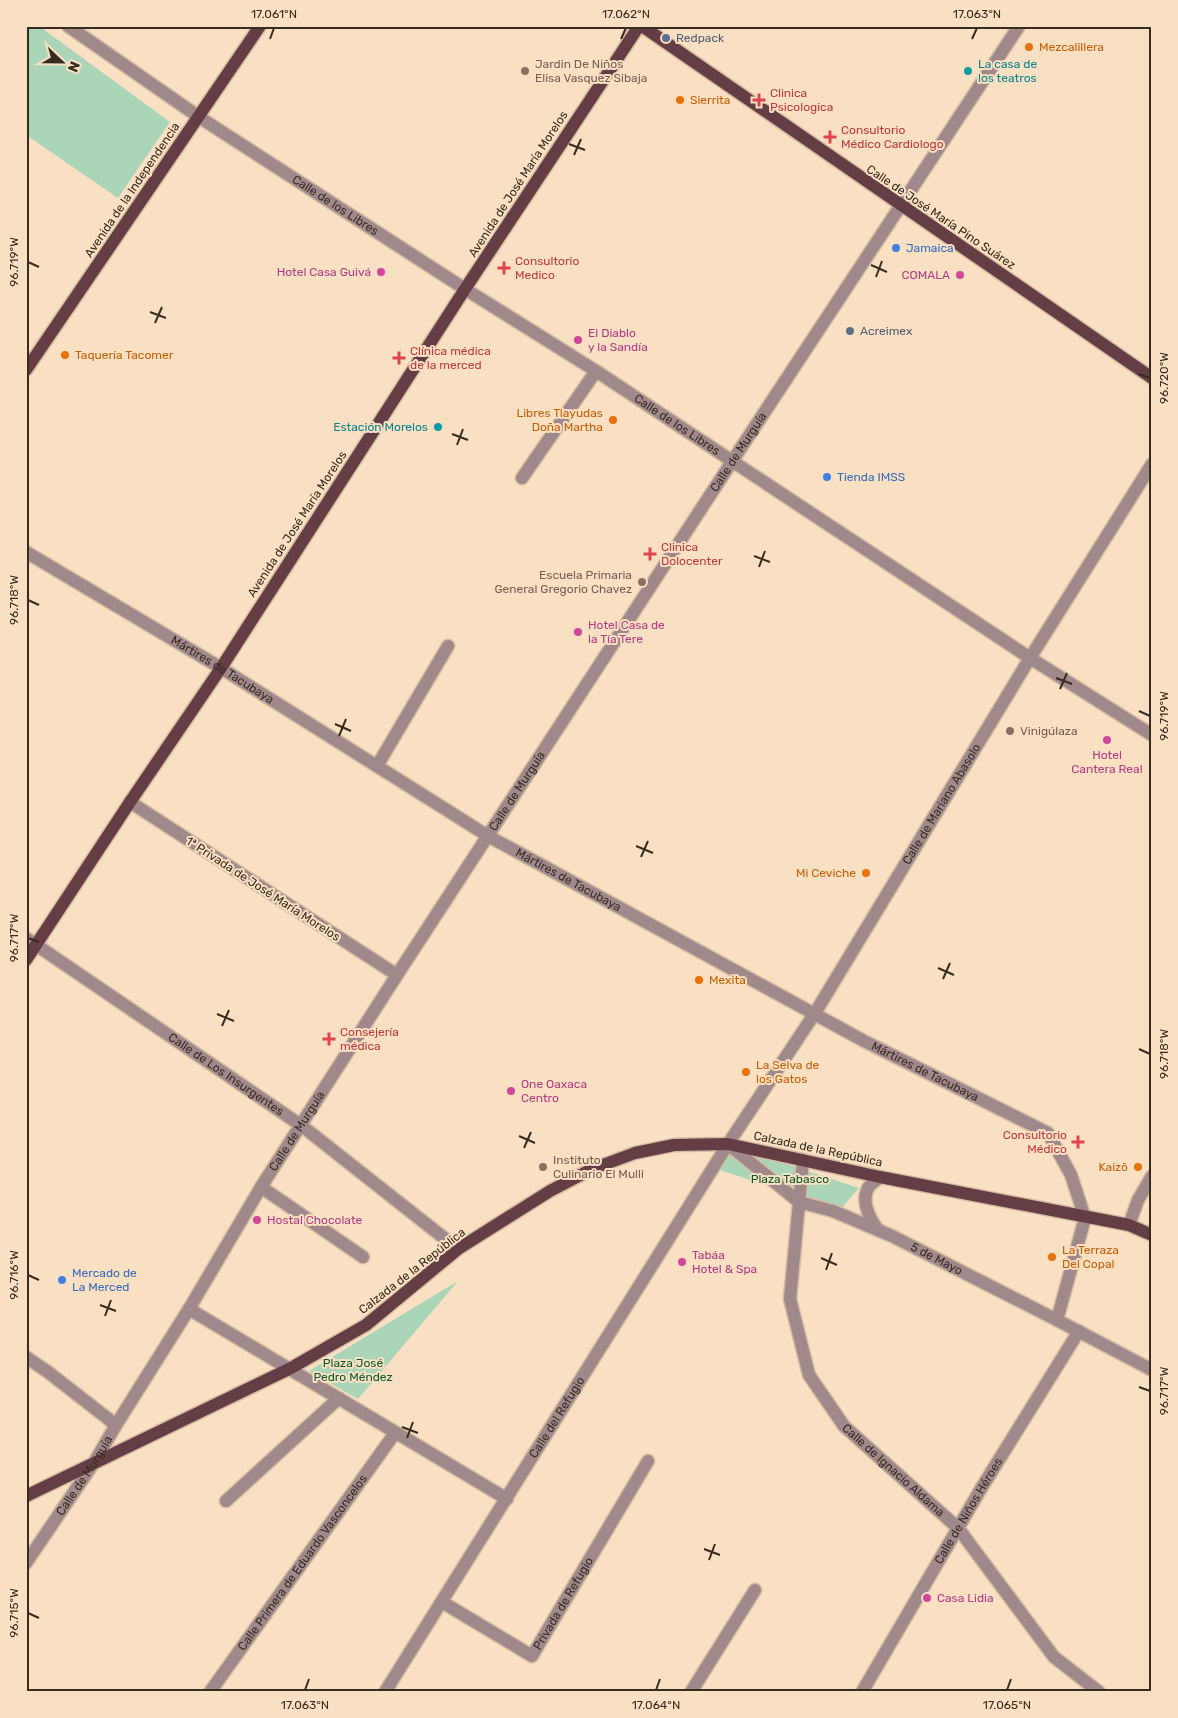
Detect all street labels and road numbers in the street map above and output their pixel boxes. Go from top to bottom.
street label: Avenida de José María Morelos [465,108,571,260]
street label: Avenida de la Independencia [82,120,182,260]
street label: Calle de José María Pino Suárez [864,162,1018,272]
street label: Calle de los Libres [290,172,381,238]
street label: Calle de los Libres [631,391,723,458]
street label: Calle de Murguía [707,410,770,494]
street label: Avenida de José María Morelos [244,448,350,600]
street label: Mártires de Tacubaya [168,633,276,706]
street label: Calle de Mariano Abasolo [900,741,983,867]
street label: Calle de Murguía [486,749,548,833]
street label: 1ª Prívada de José María Morelos [183,834,343,944]
street label: Mártires de Tacubaya [513,845,624,914]
street label: Calle de Los Insurgentes [166,1030,286,1118]
street label: Mártires de Tacubaya [869,1039,981,1104]
street label: Calle de Murguía [266,1089,328,1174]
street label: Calzada de la República [752,1128,884,1170]
street label: Calzada de la República [356,1225,468,1317]
street label: 5 de Mayo [908,1240,965,1278]
street label: Calle del Refugio [526,1374,588,1461]
street label: Calle de Ignacio Aldama [839,1421,947,1520]
street label: Calle de Murguía [53,1433,115,1518]
street label: Calle de Niños Héroes [931,1455,1005,1567]
street label: Calle Primera de Eduardo Vasconcelos [235,1472,370,1653]
street label: Privada de Refugio [530,1555,596,1652]

